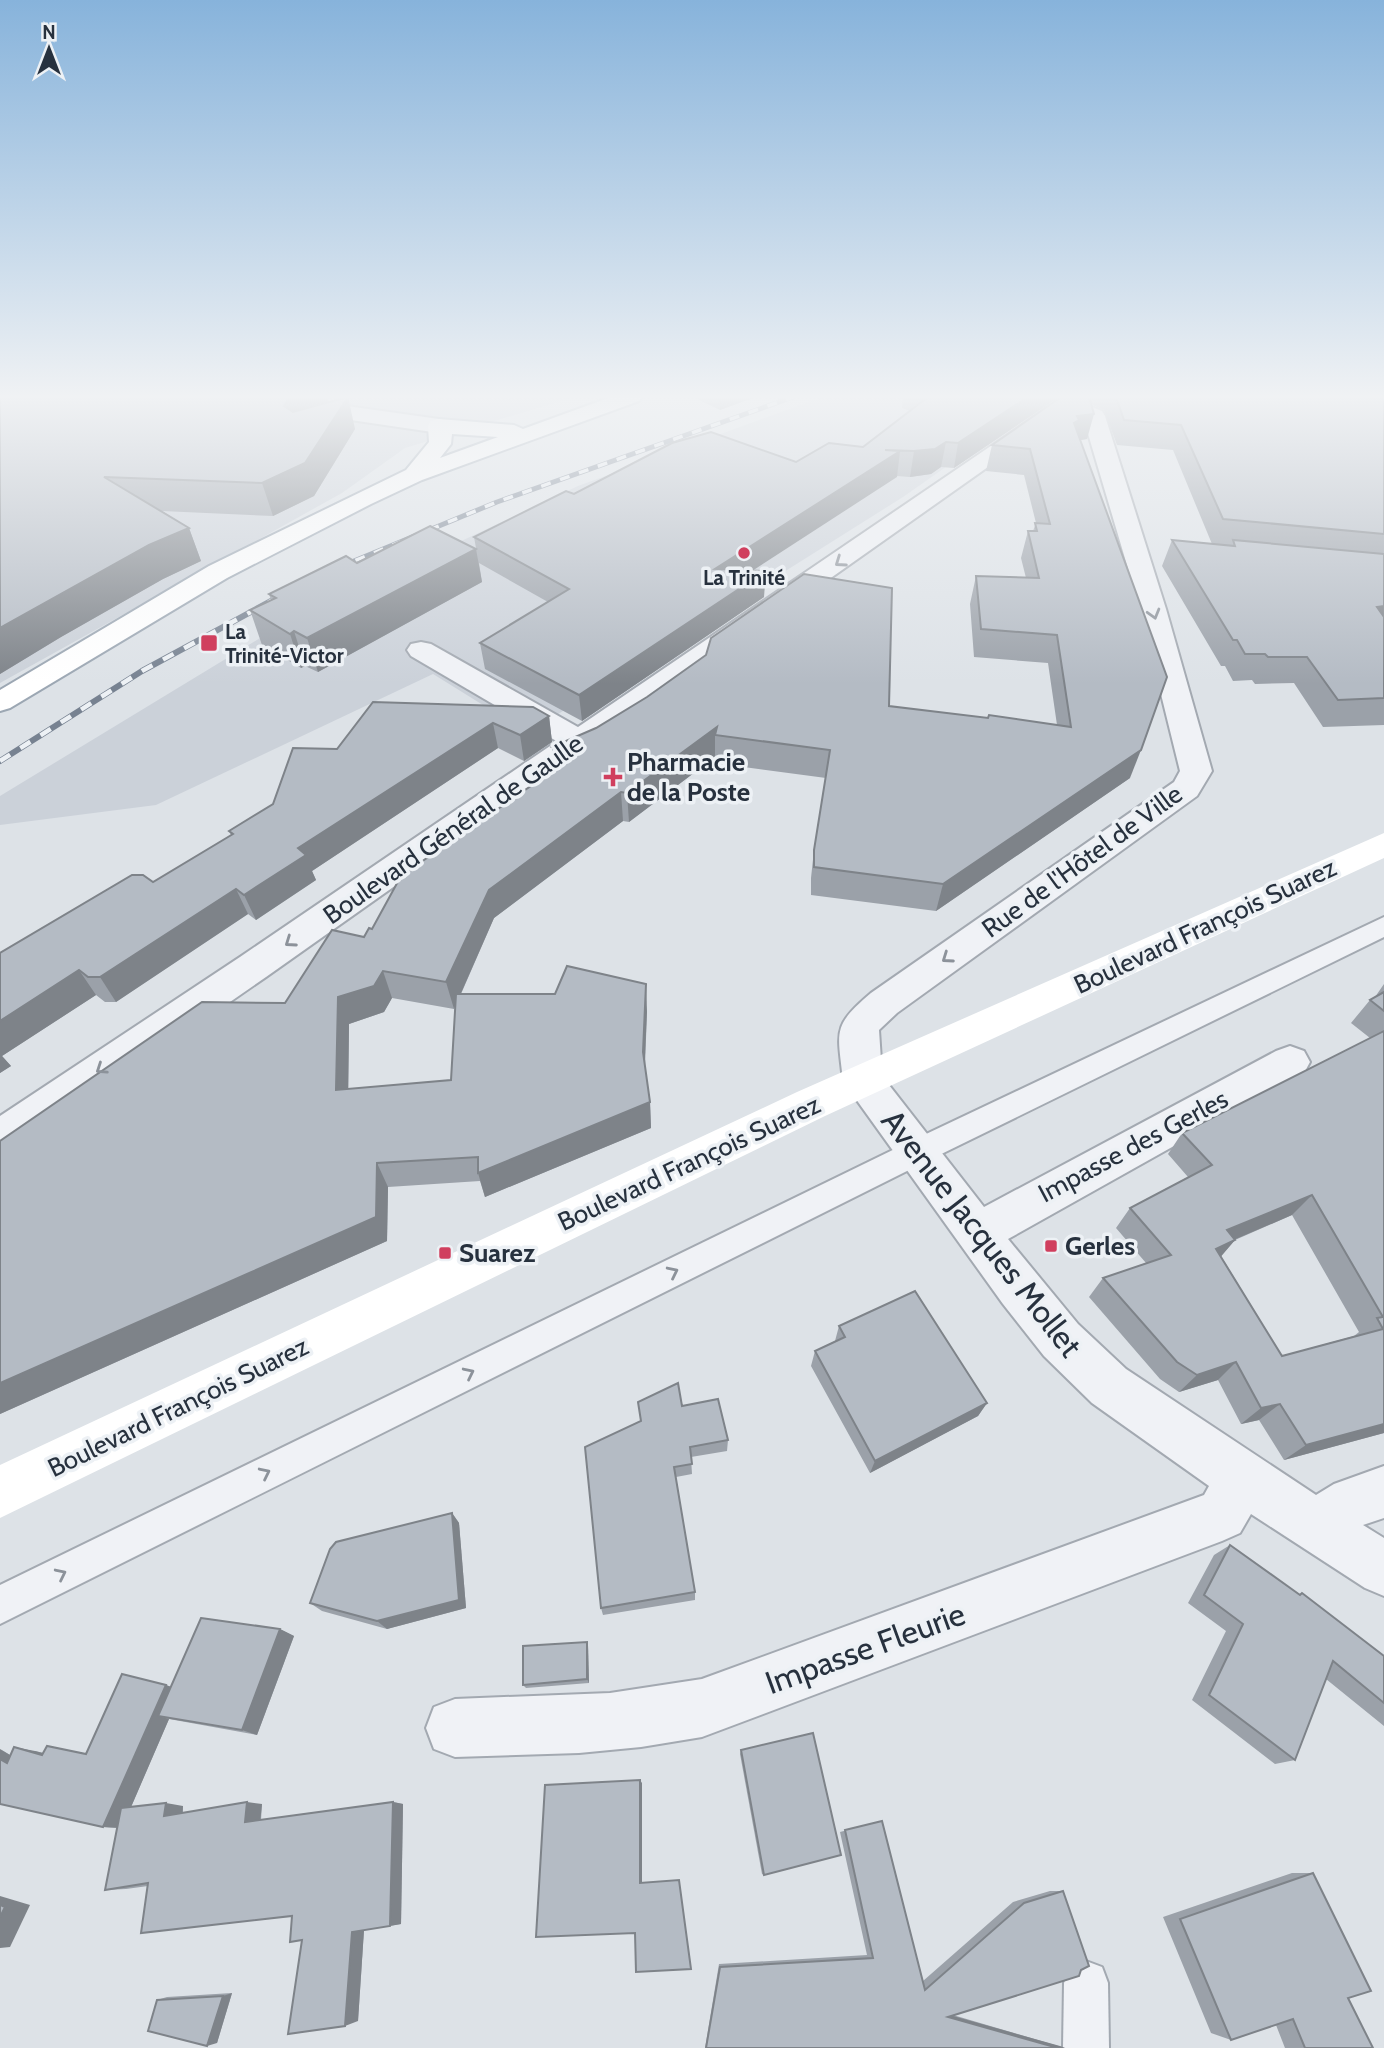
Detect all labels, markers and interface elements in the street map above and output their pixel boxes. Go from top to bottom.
north arrow [14,14,84,84]
text: N [42,21,56,44]
marker: La Trinité [736,545,752,561]
one-way arrow [835,554,848,566]
place label: La Trinité [703,565,785,590]
one-way arrow [1146,607,1160,619]
place label: La Trinité-Victor [225,619,344,668]
marker: La Trinité-Victor [199,633,219,653]
street label: Boulevard Général de Gaulle [317,727,589,931]
place label: Pharmacie de la Poste [627,746,750,808]
marker: Pharmacie de la Poste [605,769,621,785]
street label: Rue de l'Hôtel de Ville [976,778,1188,944]
street label: Boulevard François Suarez [1069,851,1341,1001]
one-way arrow [285,934,298,946]
one-way arrow [942,950,955,962]
one-way arrow [96,1061,109,1073]
street label: Impasse des Gerles [1033,1082,1233,1209]
street label: Boulevard François Suarez [553,1088,825,1238]
street label: Avenue Jacques Mollet [873,1102,1091,1365]
place label: Gerles [1065,1230,1135,1262]
place label: Suarez [459,1237,535,1269]
marker: Gerles [1043,1238,1059,1254]
marker: Suarez [437,1245,453,1261]
one-way arrow [666,1267,678,1281]
street label: Boulevard François Suarez [42,1330,314,1484]
one-way arrow [462,1367,474,1381]
one-way arrow [258,1468,270,1482]
one-way arrow [54,1569,66,1583]
street label: Impasse Fleurie [760,1594,970,1702]

